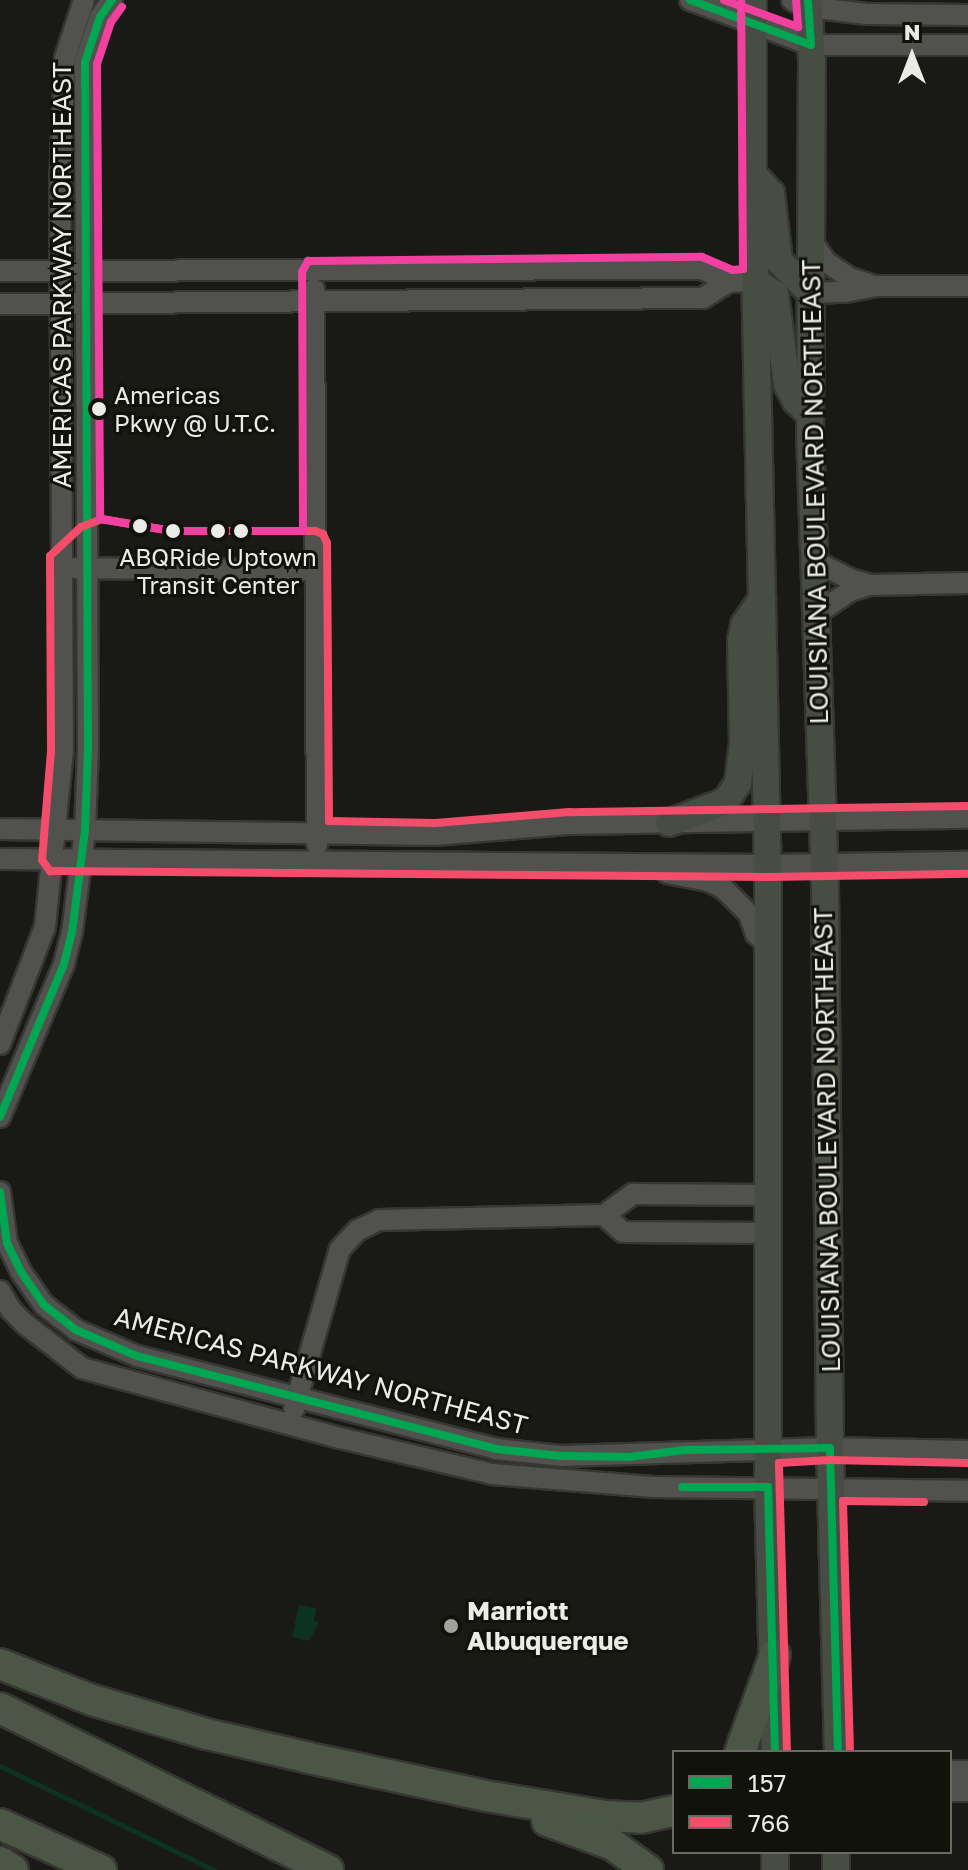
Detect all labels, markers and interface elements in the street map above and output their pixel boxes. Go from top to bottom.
north arrow [872,16,952,96]
text: N [904,18,920,45]
street label: AMERICAS PARKWAY NORTHEAST [46,62,78,488]
street label: LOUISIANA BOULEVARD NORTHEAST [795,259,835,725]
place label: Americas Pkwy @ U.T.C. [114,381,276,437]
marker: Americas Pkwy @ U.T.C. [91,401,107,417]
unlabelled marker [132,518,148,534]
unlabelled marker [165,523,181,539]
marker: ABQRide Uptown Transit Center [210,523,226,539]
unlabelled marker [233,523,249,539]
place label: ABQRide Uptown Transit Center [119,543,317,599]
street label: LOUISIANA BOULEVARD NORTHEAST [807,907,847,1373]
street label: AMERICAS PARKWAY NORTHEAST [111,1301,531,1441]
place label: Marriott Albuquerque [467,1595,629,1656]
marker: Marriott Albuquerque [442,1617,460,1635]
legend [672,1750,952,1854]
text: 157 [748,1768,786,1797]
text: 766 [748,1808,790,1837]

